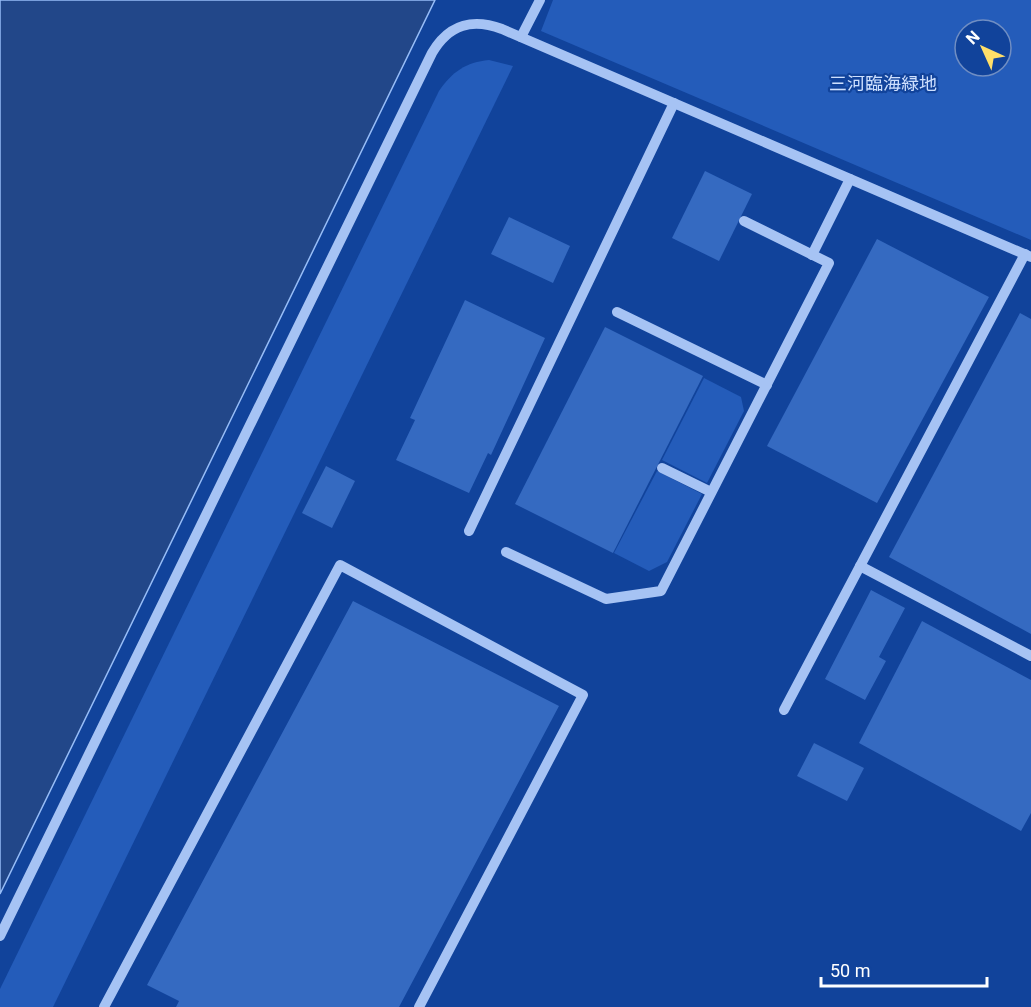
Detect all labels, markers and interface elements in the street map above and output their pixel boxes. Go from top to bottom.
north arrow [953,18,1013,78]
text: N [962,27,983,48]
park label: 三河臨海緑地 [829,73,937,94]
scale bar [821,950,988,988]
text: 50 m [830,960,870,981]

